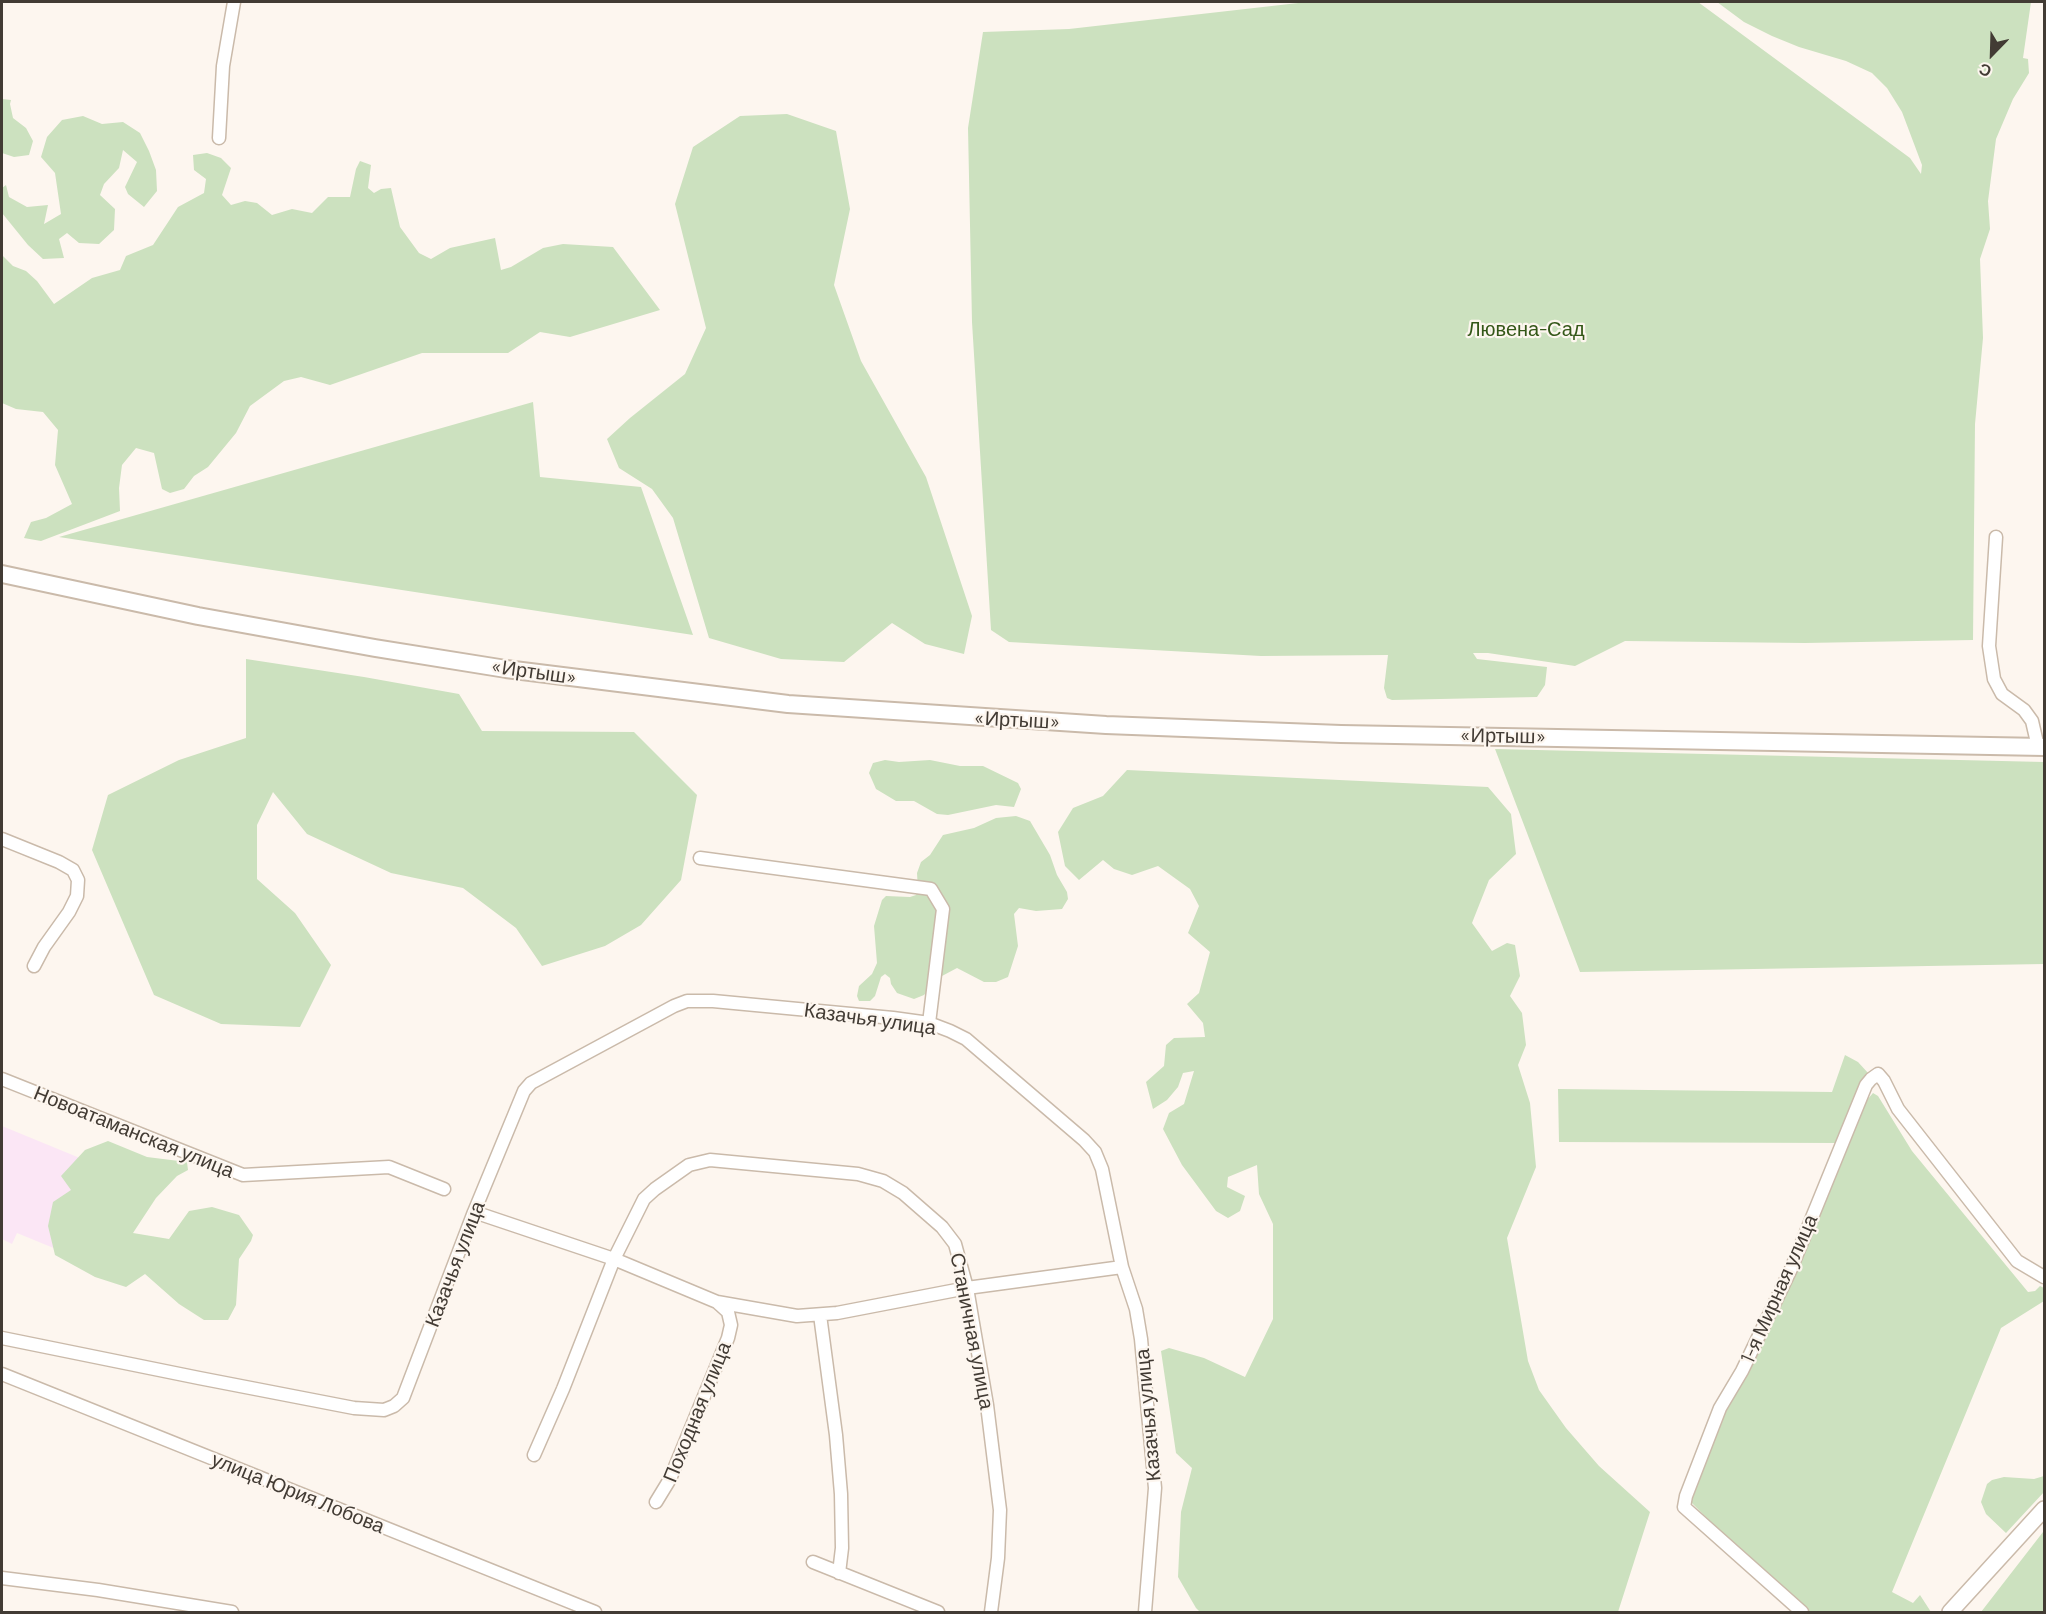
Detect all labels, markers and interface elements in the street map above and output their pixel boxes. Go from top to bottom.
north arrow [1962,24,2022,84]
text: С [1976,60,1994,82]
park label: Лювена-Сад [1467,317,1585,341]
street label: «Иртыш» [490,654,578,690]
street label: «Иртыш» [973,706,1061,734]
street label: «Иртыш» [1460,723,1546,749]
street label: Казачья улица [802,998,938,1040]
street label: Новоатаманская улица [30,1081,238,1183]
street label: Казачья улица [420,1198,490,1330]
street label: 1-я Мирная улица [1735,1211,1823,1367]
street label: Станичная улица [945,1251,999,1411]
street label: Походная улица [658,1338,736,1486]
street label: Казачья улица [1130,1348,1166,1482]
street label: улица Юрия Лобова [208,1447,388,1539]

